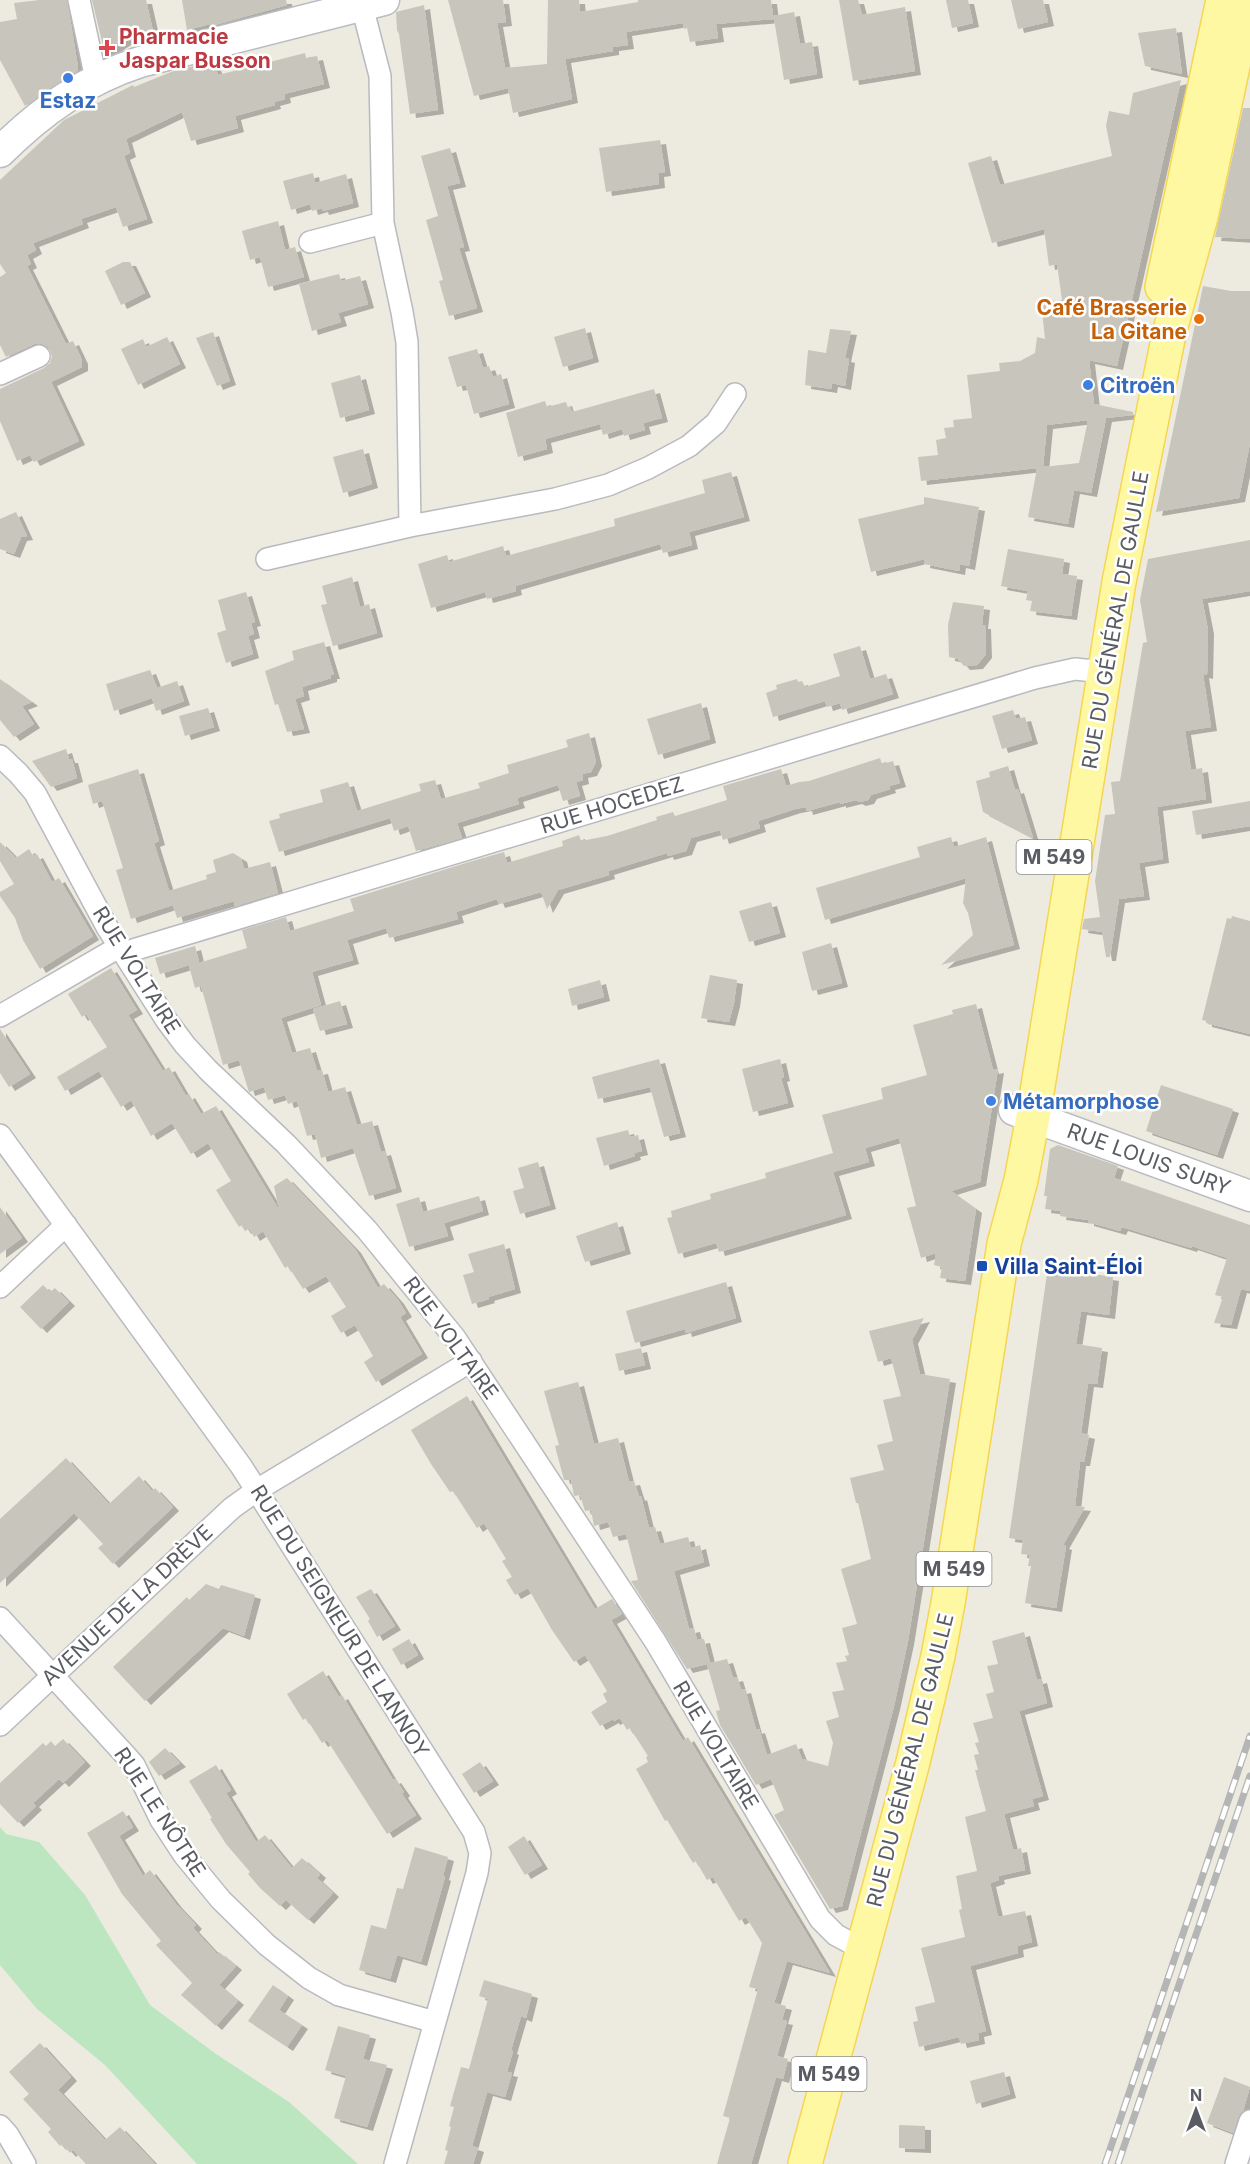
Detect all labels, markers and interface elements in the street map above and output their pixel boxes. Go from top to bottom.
place label: Pharmacie Jaspar Busson [119,24,271,73]
marker: Pharmacie Jaspar Busson [100,41,114,55]
marker: Estaz [61,71,75,85]
place label: Estaz [40,88,96,113]
place label: Café Brasserie La Gitane [1037,295,1187,344]
marker: Café Brasserie La Gitane [1192,312,1206,326]
place label: Citroën [1100,373,1175,398]
marker: Citroën [1081,378,1095,392]
street label: RUE DU GÉNÉRAL DE GAULLE [1075,469,1154,771]
street label: RUE HOCEDEZ [537,771,687,839]
road number: M 549 [1016,840,1092,874]
street label: RUE VOLTAIRE [88,902,186,1038]
place label: Métamorphose [1003,1089,1159,1114]
marker: Métamorphose [984,1094,998,1108]
street label: RUE LOUIS SURY [1064,1118,1234,1200]
place label: Villa Saint-Éloi [994,1253,1143,1279]
marker: Villa Saint-Éloi [975,1259,989,1273]
street label: RUE VOLTAIRE [398,1272,504,1404]
street label: RUE DU SEIGNEUR DE LANNOY [246,1480,434,1762]
street label: AVENUE DE LA DRÈVE [36,1519,218,1691]
road number: M 549 [916,1552,992,1586]
street label: RUE DU GÉNÉRAL DE GAULLE [860,1610,959,1909]
street label: RUE VOLTAIRE [668,1676,764,1814]
street label: RUE LE NÔTRE [109,1743,211,1881]
road number: M 549 [792,2057,866,2091]
north arrow [1166,2080,1226,2140]
text: N [1190,2085,1202,2105]

